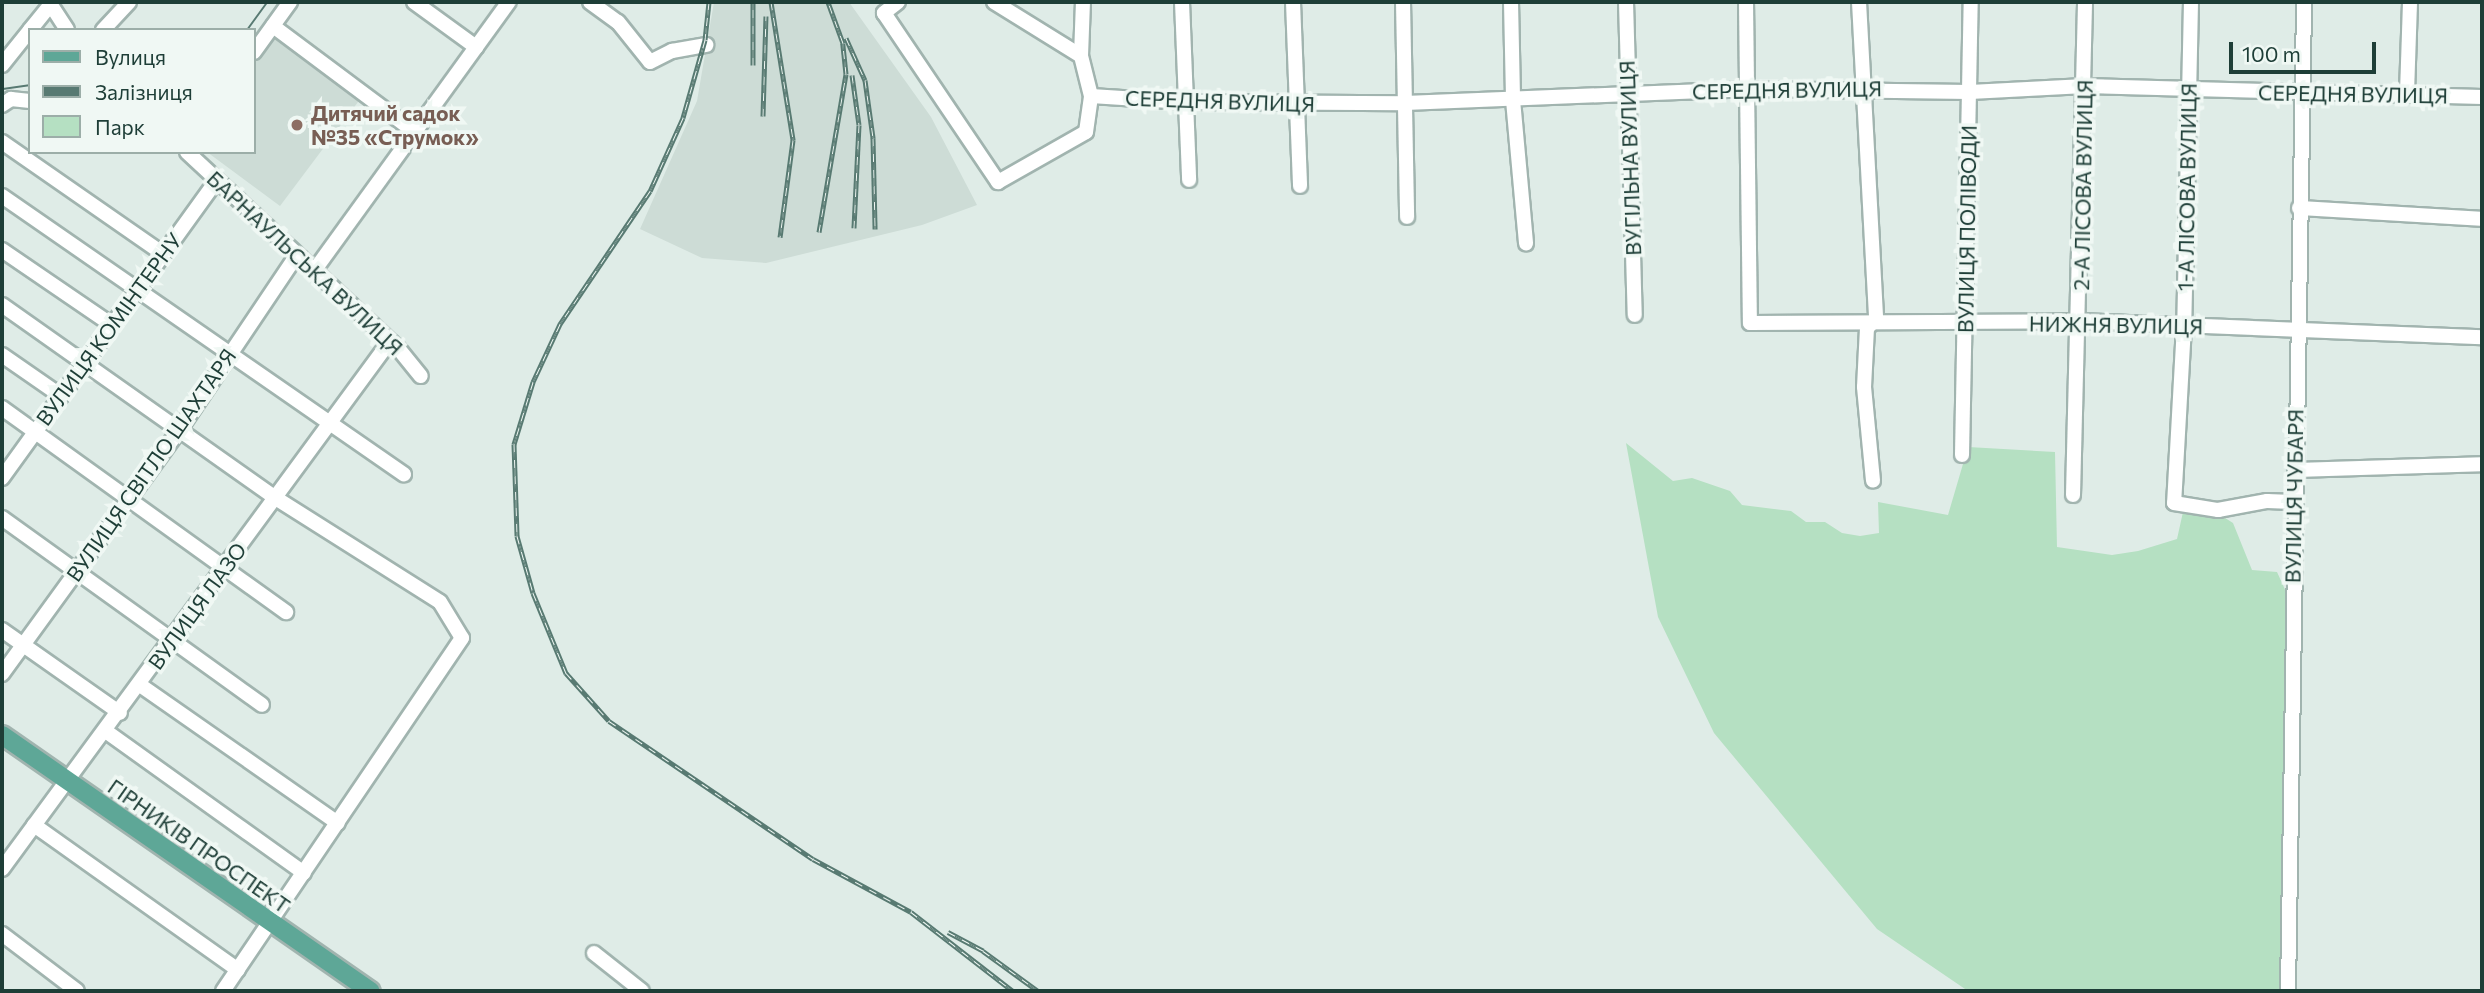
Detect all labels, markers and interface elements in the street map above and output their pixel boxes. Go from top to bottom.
legend [28,28,256,154]
scale bar [2232,28,2379,72]
text: 100 m [2242,41,2301,66]
text: Вулиця [95,44,166,69]
street label: ВУГІЛЬНА ВУЛИЦЯ [1614,60,1646,256]
street label: СЕРЕДНЯ ВУЛИЦЯ [1692,76,1882,104]
text: Залізниця [95,79,193,104]
street label: 2-А ЛІСОВА ВУЛИЦЯ [2069,79,2097,291]
street label: СЕРЕДНЯ ВУЛИЦЯ [2258,80,2448,108]
street label: 1-А ЛІСОВА ВУЛИЦЯ [2173,83,2201,291]
street label: СЕРЕДНЯ ВУЛИЦЯ [1125,85,1315,117]
place label: Дитячий садок №35 «Струмок» [311,100,479,150]
text: Парк [95,114,145,139]
marker: Дитячий садок №35 «Струмок» [289,117,305,133]
street label: ВУЛИЦЯ ПОЛІВОДИ [1953,125,1981,333]
street label: БАРНАУЛЬСЬКА ВУЛИЦЯ [202,166,408,360]
street label: ВУЛИЦЯ КОМІНТЕРНУ [31,228,187,430]
street label: НИЖНЯ ВУЛИЦЯ [2029,311,2203,339]
street label: ВУЛИЦЯ СВІТЛО ШАХТАРЯ [61,344,241,586]
street label: ВУЛИЦЯ ЧУБАРЯ [2280,409,2308,583]
street label: ВУЛИЦЯ ЛАЗО [143,538,251,674]
street label: ГІРНИКІВ ПРОСПЕКТ [103,774,295,918]

